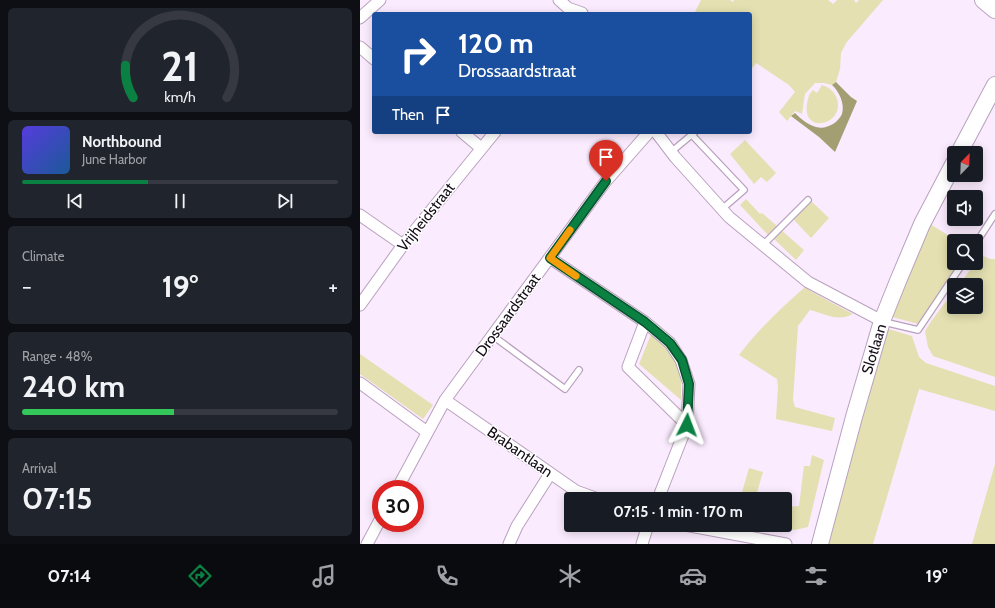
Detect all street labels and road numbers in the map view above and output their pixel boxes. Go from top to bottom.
street label: Vrijheidstraat [394,179,458,255]
street label: Drossaardstraat [472,270,544,360]
street label: Slotlaan [858,322,890,376]
street label: Brabantlaan [484,423,556,481]

